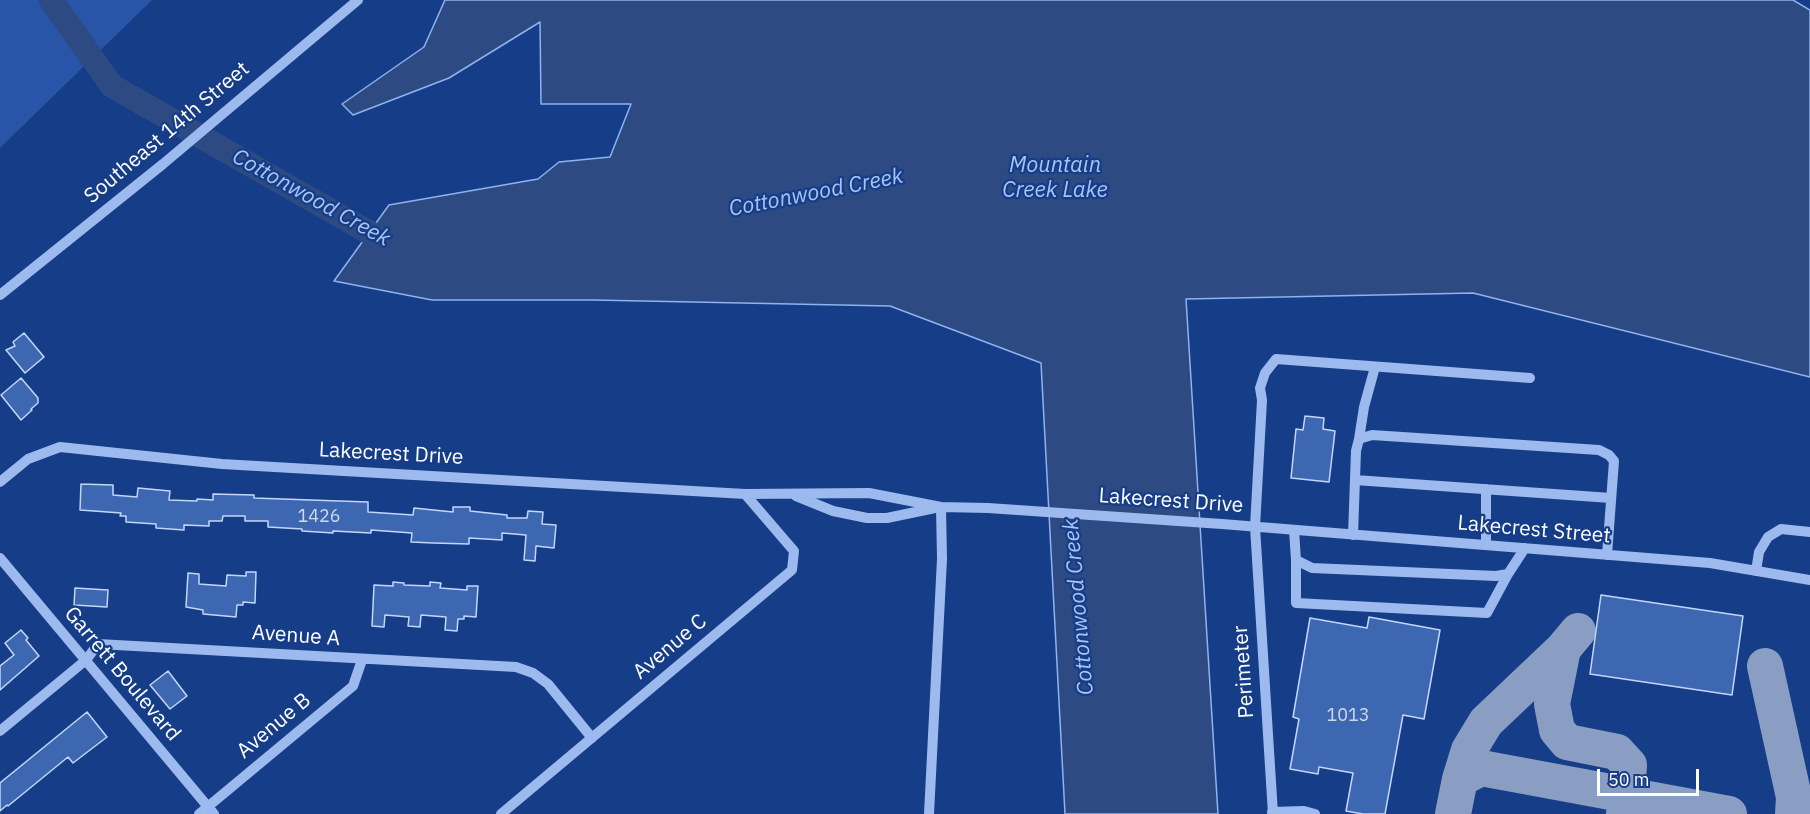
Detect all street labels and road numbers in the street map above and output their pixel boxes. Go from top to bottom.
street label: Southeast 14th Street [79,57,255,209]
street label: Lakecrest Drive [318,438,464,470]
street label: Lakecrest Drive [1098,483,1244,519]
street label: Lakecrest Street [1456,511,1612,549]
street label: Garrett Boulevard [58,602,186,746]
street label: Avenue C [628,609,712,685]
street label: Avenue A [251,620,341,652]
street label: Perimeter [1228,625,1260,719]
street label: Avenue B [232,688,316,764]

